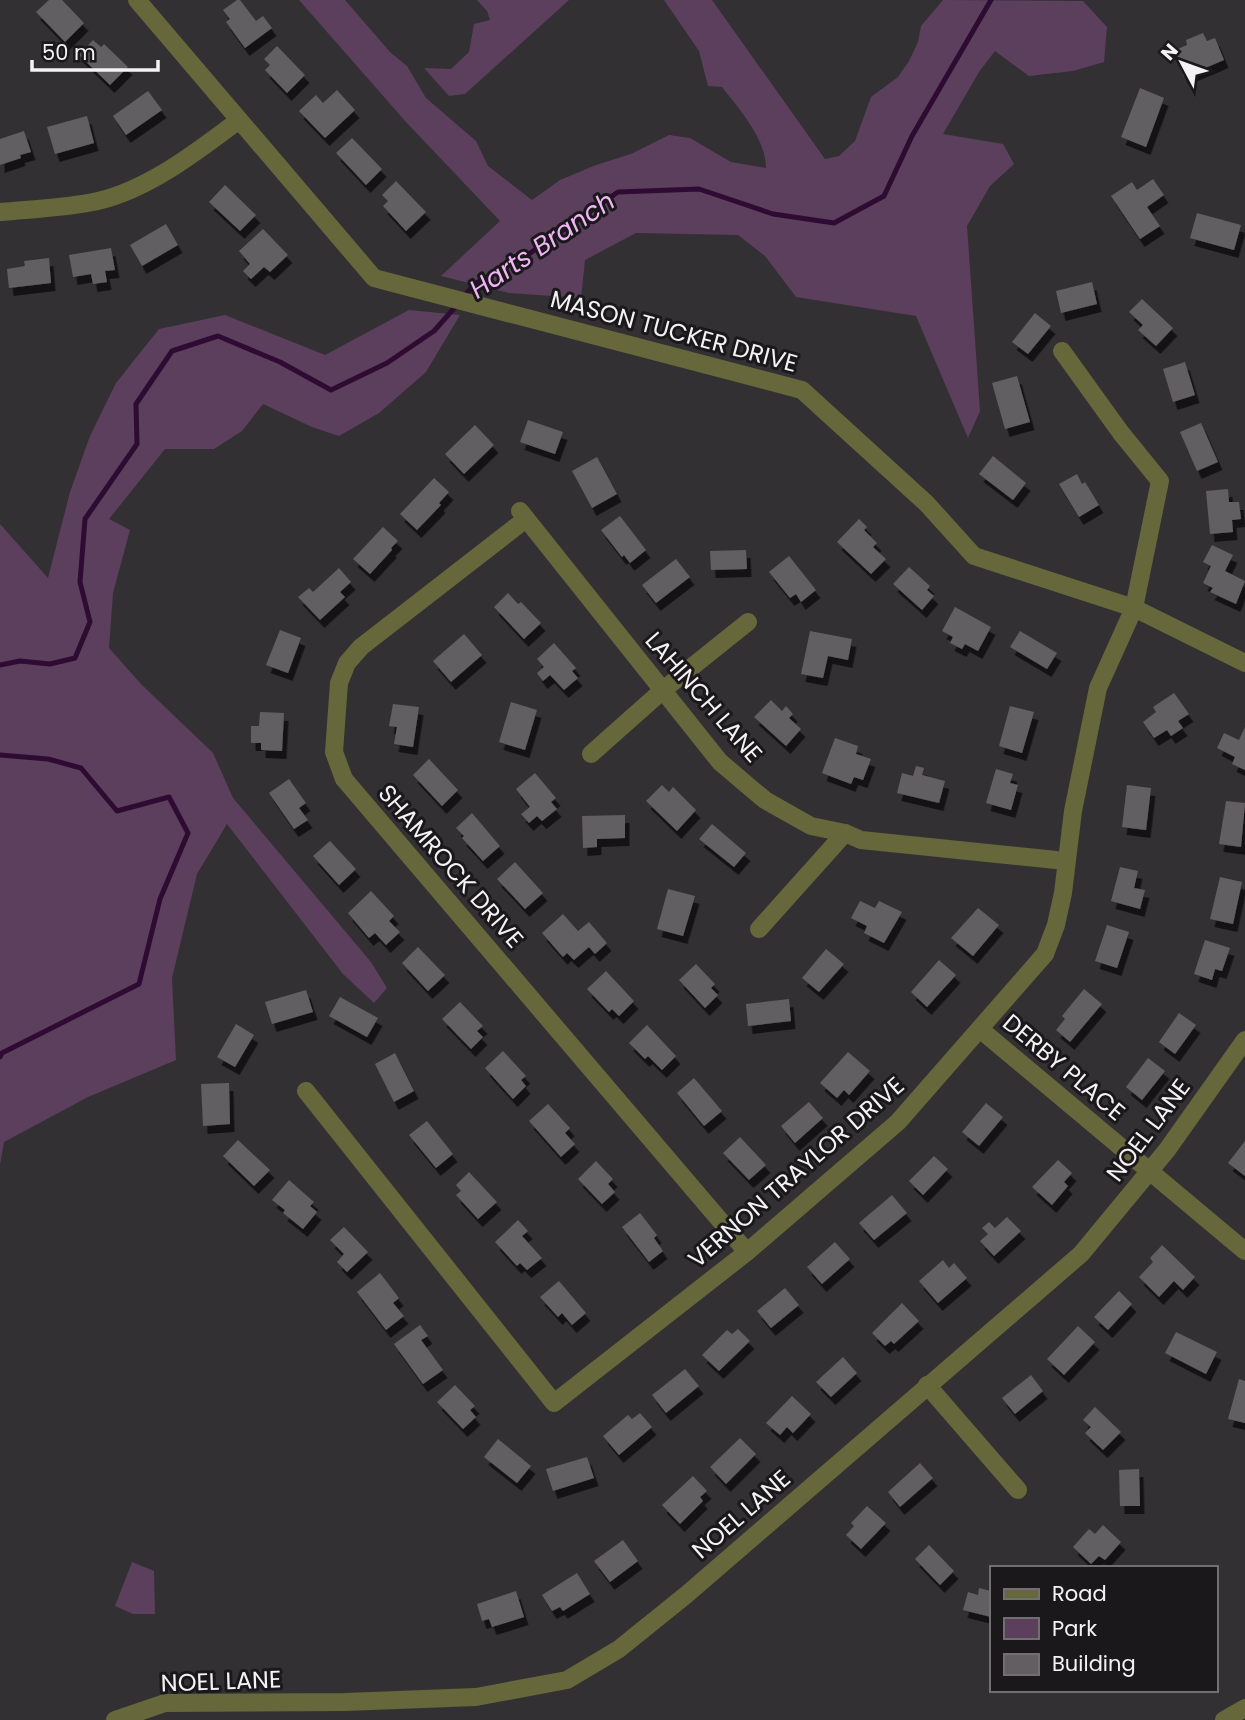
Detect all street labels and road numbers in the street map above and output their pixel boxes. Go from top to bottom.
street label: MASON TUCKER DRIVE [547,282,801,380]
street label: LAHINCH LANE [638,625,770,769]
street label: SHAMROCK DRIVE [371,777,531,955]
street label: DERBY PLACE [996,1006,1132,1128]
street label: VERNON TRAYLOR DRIVE [681,1069,911,1275]
street label: NOEL LANE [1099,1072,1197,1188]
street label: NOEL LANE [685,1462,797,1566]
street label: NOEL LANE [160,1662,282,1700]

